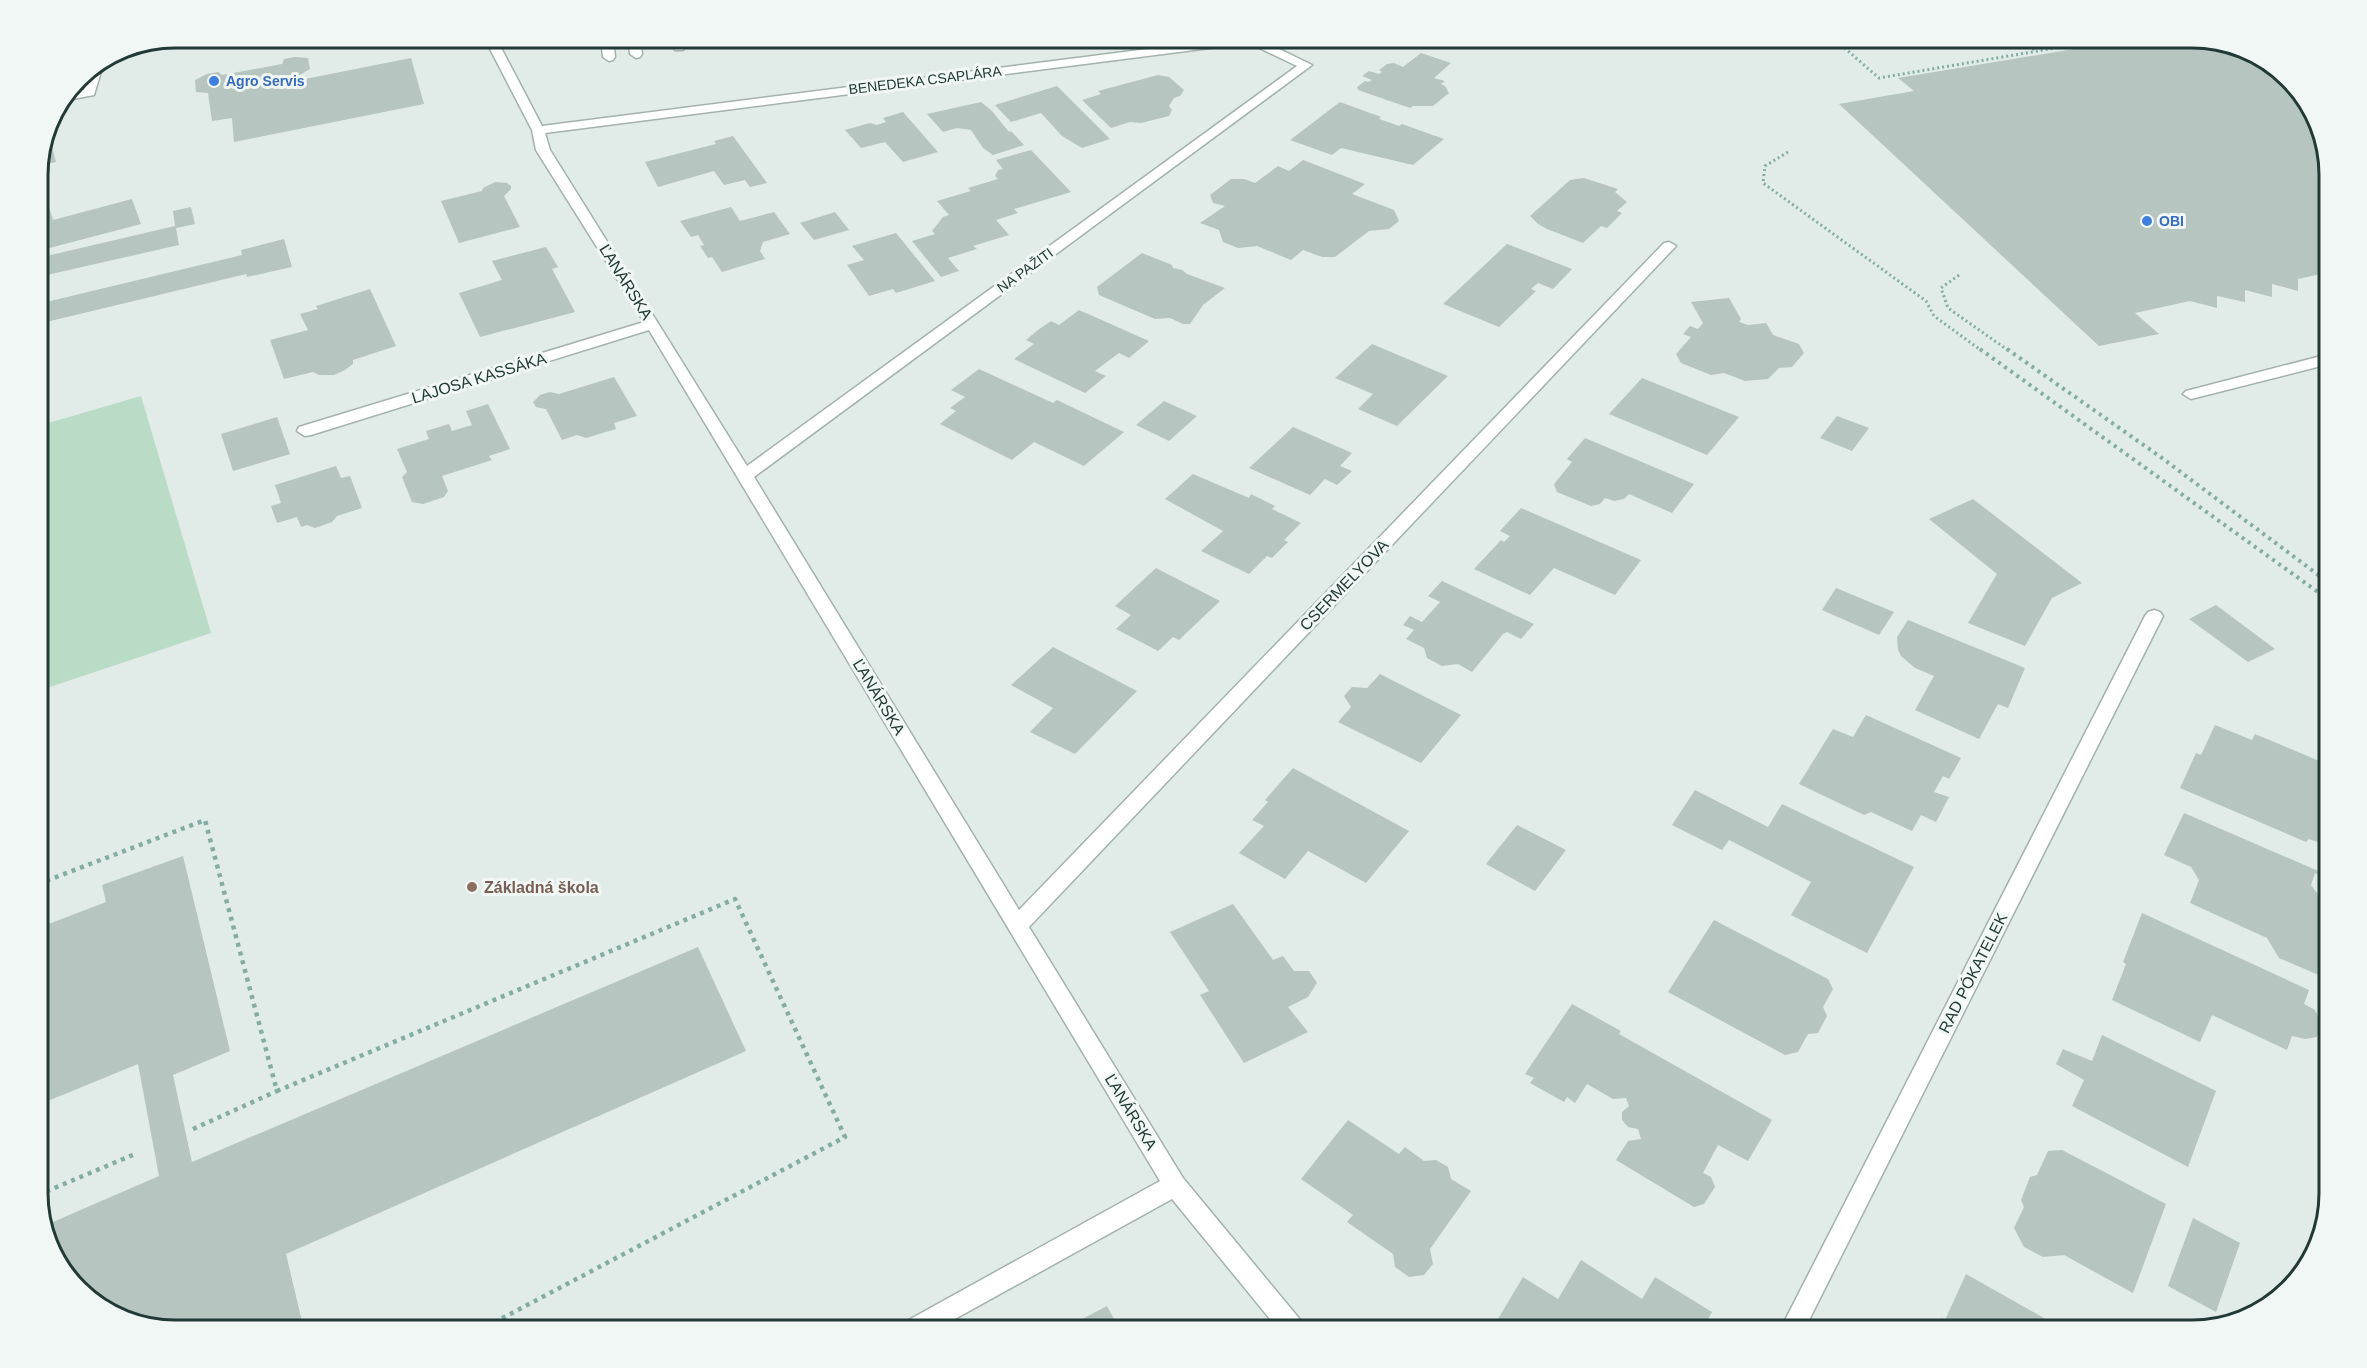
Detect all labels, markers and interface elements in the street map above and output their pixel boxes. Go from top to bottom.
street label: BENEDEKA CSAPLÁRA [848,63,1003,97]
place label: Agro Servis [226,73,305,89]
marker: Agro Servis [207,74,221,88]
place label: OBI [2159,213,2184,229]
marker: OBI [2140,214,2154,228]
street label: ĽANÁRSKA [596,241,657,323]
street label: NA PAŽITI [994,244,1056,296]
street label: LAJOSA KASSÁKA [409,348,549,407]
street label: CSERMELYOVA [1296,536,1392,634]
street label: ĽANÁRSKA [850,656,909,738]
place label: Základná škola [484,879,599,896]
marker: Základná škola [465,880,479,894]
street label: RAD PÓKATELEK [1935,910,2011,1036]
street label: ĽANÁRSKA [1102,1071,1161,1153]

